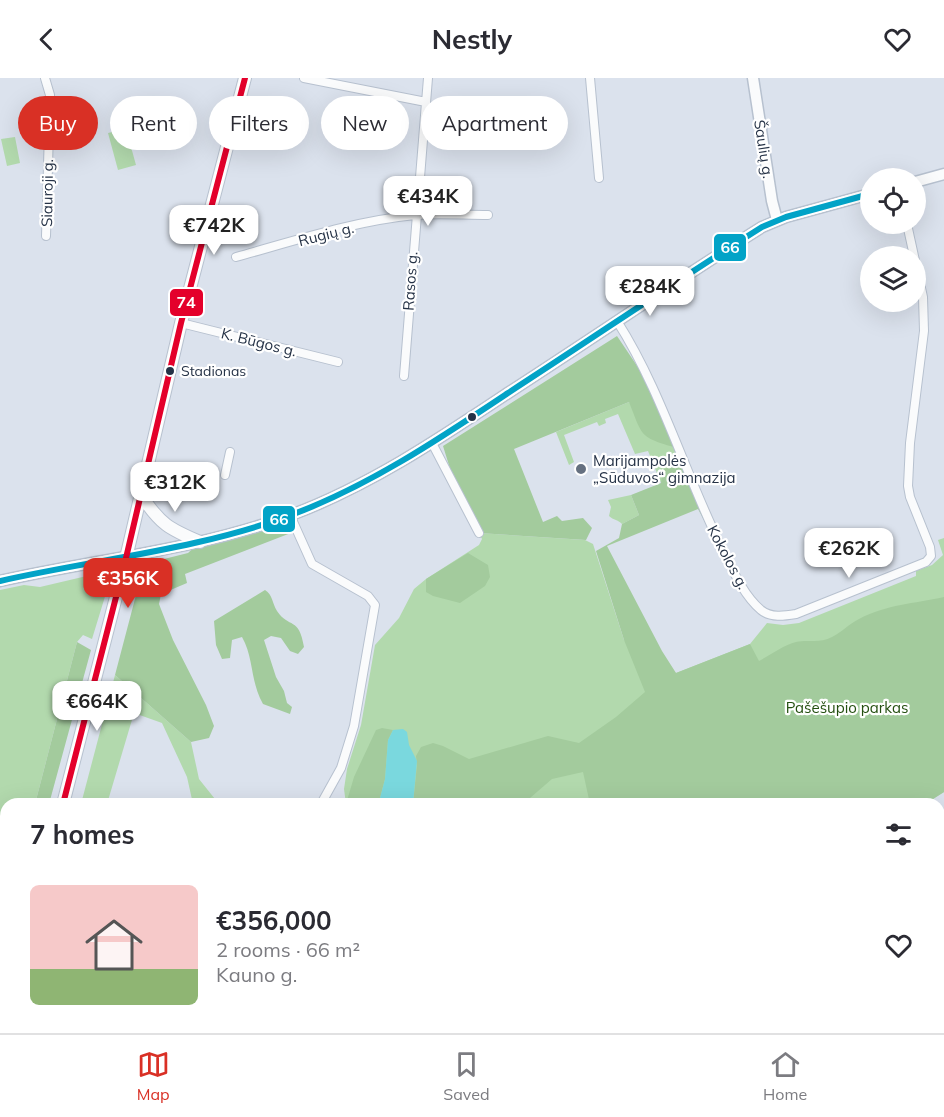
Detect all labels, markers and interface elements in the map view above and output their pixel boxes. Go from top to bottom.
text: Nestly [432,22,512,56]
icon: back [30,23,63,56]
icon: heart [881,23,914,56]
chip: Buy [18,96,98,150]
chip: Rent [110,96,197,150]
chip: Filters [209,96,309,150]
chip: New [321,96,409,150]
chip: Apartment [421,96,568,150]
street label: Šaulių g. [750,118,778,180]
street label: Siauroji g. [37,159,57,227]
map controls [860,168,926,312]
button: locate [860,168,926,234]
pin: €434K [386,176,470,227]
text: €434K [397,183,459,208]
pin: €742K [172,205,256,256]
text: €742K [183,212,245,237]
street label: Rugių g. [296,218,356,250]
line badge: 66 [713,233,747,262]
text: 66 [720,237,740,257]
button: layers [860,246,926,312]
street label: Rasos g. [398,251,422,311]
pin: €284K [608,266,692,317]
text: €284K [619,273,681,298]
line badge: 74 [169,288,204,317]
text: 74 [176,292,196,312]
street label: K. Būgos g. [219,323,299,361]
place label: Stadionas [181,362,246,380]
marker: Stadionas [164,365,176,377]
unlabelled marker [466,411,478,423]
place label: Marijampolės „Sūduvos“ gimnazija [593,451,736,487]
pin: €312K [133,462,217,513]
marker: Marijampolės „Sūduvos“ gimnazija [574,462,588,476]
text: €312K [144,469,206,494]
line badge: 66 [262,505,296,533]
text: 66 [269,509,289,529]
street label: Kokolos g. [703,522,753,592]
pin: €262K [807,528,891,579]
text: €262K [818,535,880,560]
pin: €356K [86,558,170,609]
text: €356K [97,565,159,590]
pin: €664K [55,681,139,732]
text: €664K [66,688,128,713]
park label: Pašešupio parkas [786,698,908,717]
text: 7 homes [30,818,134,851]
icon: filters [882,818,915,851]
text: €356,000 [216,904,332,937]
icon: home [78,909,150,981]
icon: heart [882,929,915,962]
text: 2 rooms · 66 m² [216,937,360,962]
text: Kauno g. [216,962,297,987]
tab: Map [137,1048,170,1104]
tab: Saved [443,1048,489,1104]
tab: Home [763,1048,807,1104]

